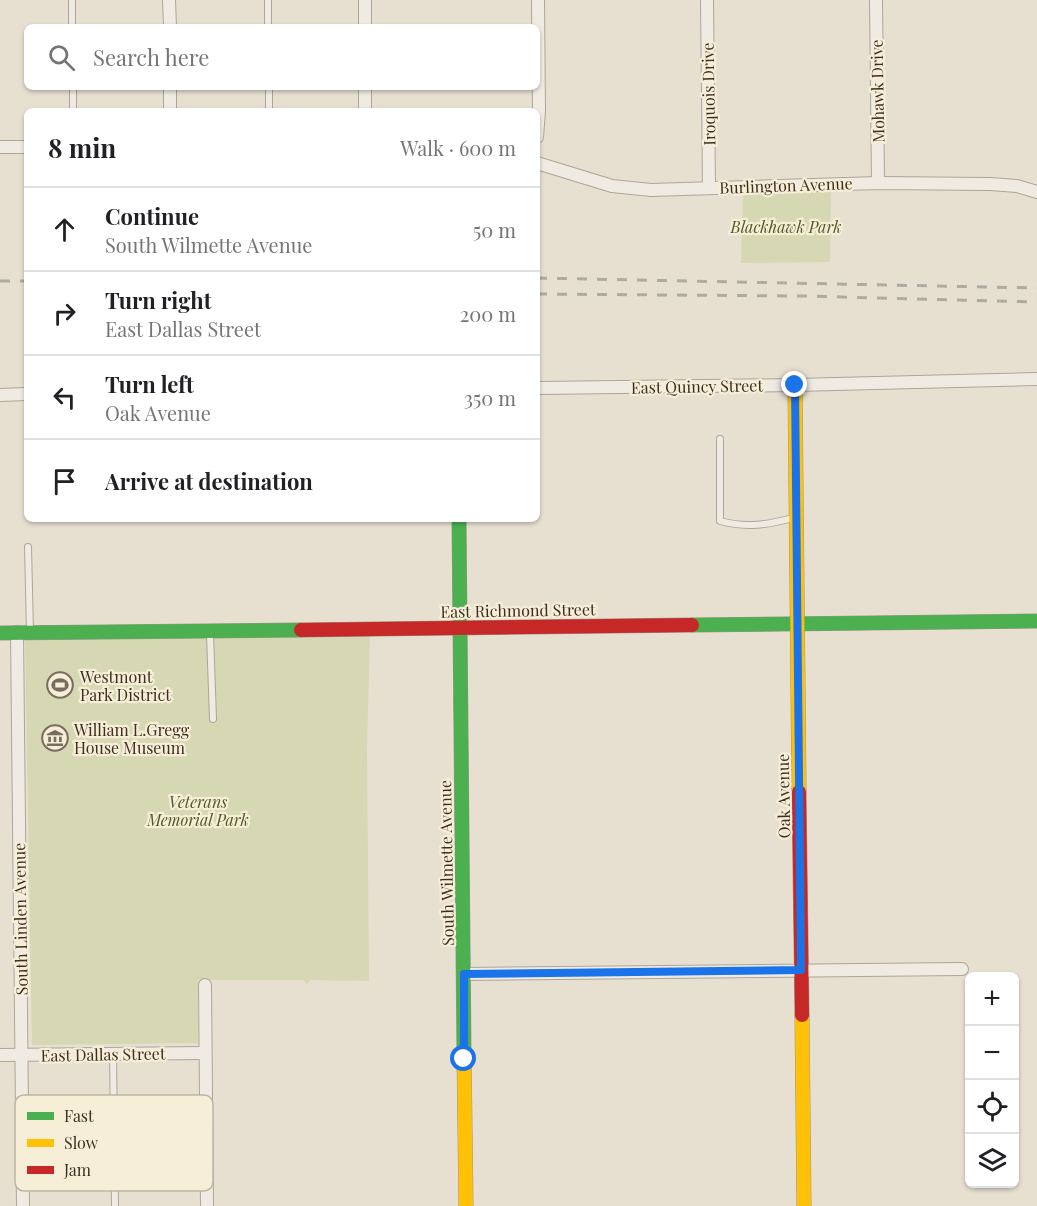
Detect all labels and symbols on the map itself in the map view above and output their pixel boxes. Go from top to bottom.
street label: Mohawk Drive [866,39,888,143]
street label: Iroquois Drive [697,42,719,146]
street label: Burlington Avenue [719,172,853,198]
park label: Blackhawk Park [730,216,841,237]
route end [781,371,807,397]
street label: East Quincy Street [631,374,764,398]
street label: East Richmond Street [440,598,596,622]
place label: Westmont Park District [79,666,171,705]
sports icon: Westmont Park District [45,670,75,700]
place label: William L.Gregg House Museum [73,719,190,758]
museum icon: William L.Gregg House Museum [40,723,70,753]
street label: Oak Avenue [772,753,794,839]
street label: South Wilmette Avenue [434,780,458,946]
park label: Veterans Memorial Park [146,791,249,830]
street label: South Linden Avenue [8,843,32,995]
street label: East Dallas Street [40,1042,166,1066]
route start [450,1045,476,1071]
legend [15,1095,213,1191]
text: Fast [64,1105,94,1126]
text: Slow [64,1132,99,1153]
text: Jam [63,1159,91,1180]

